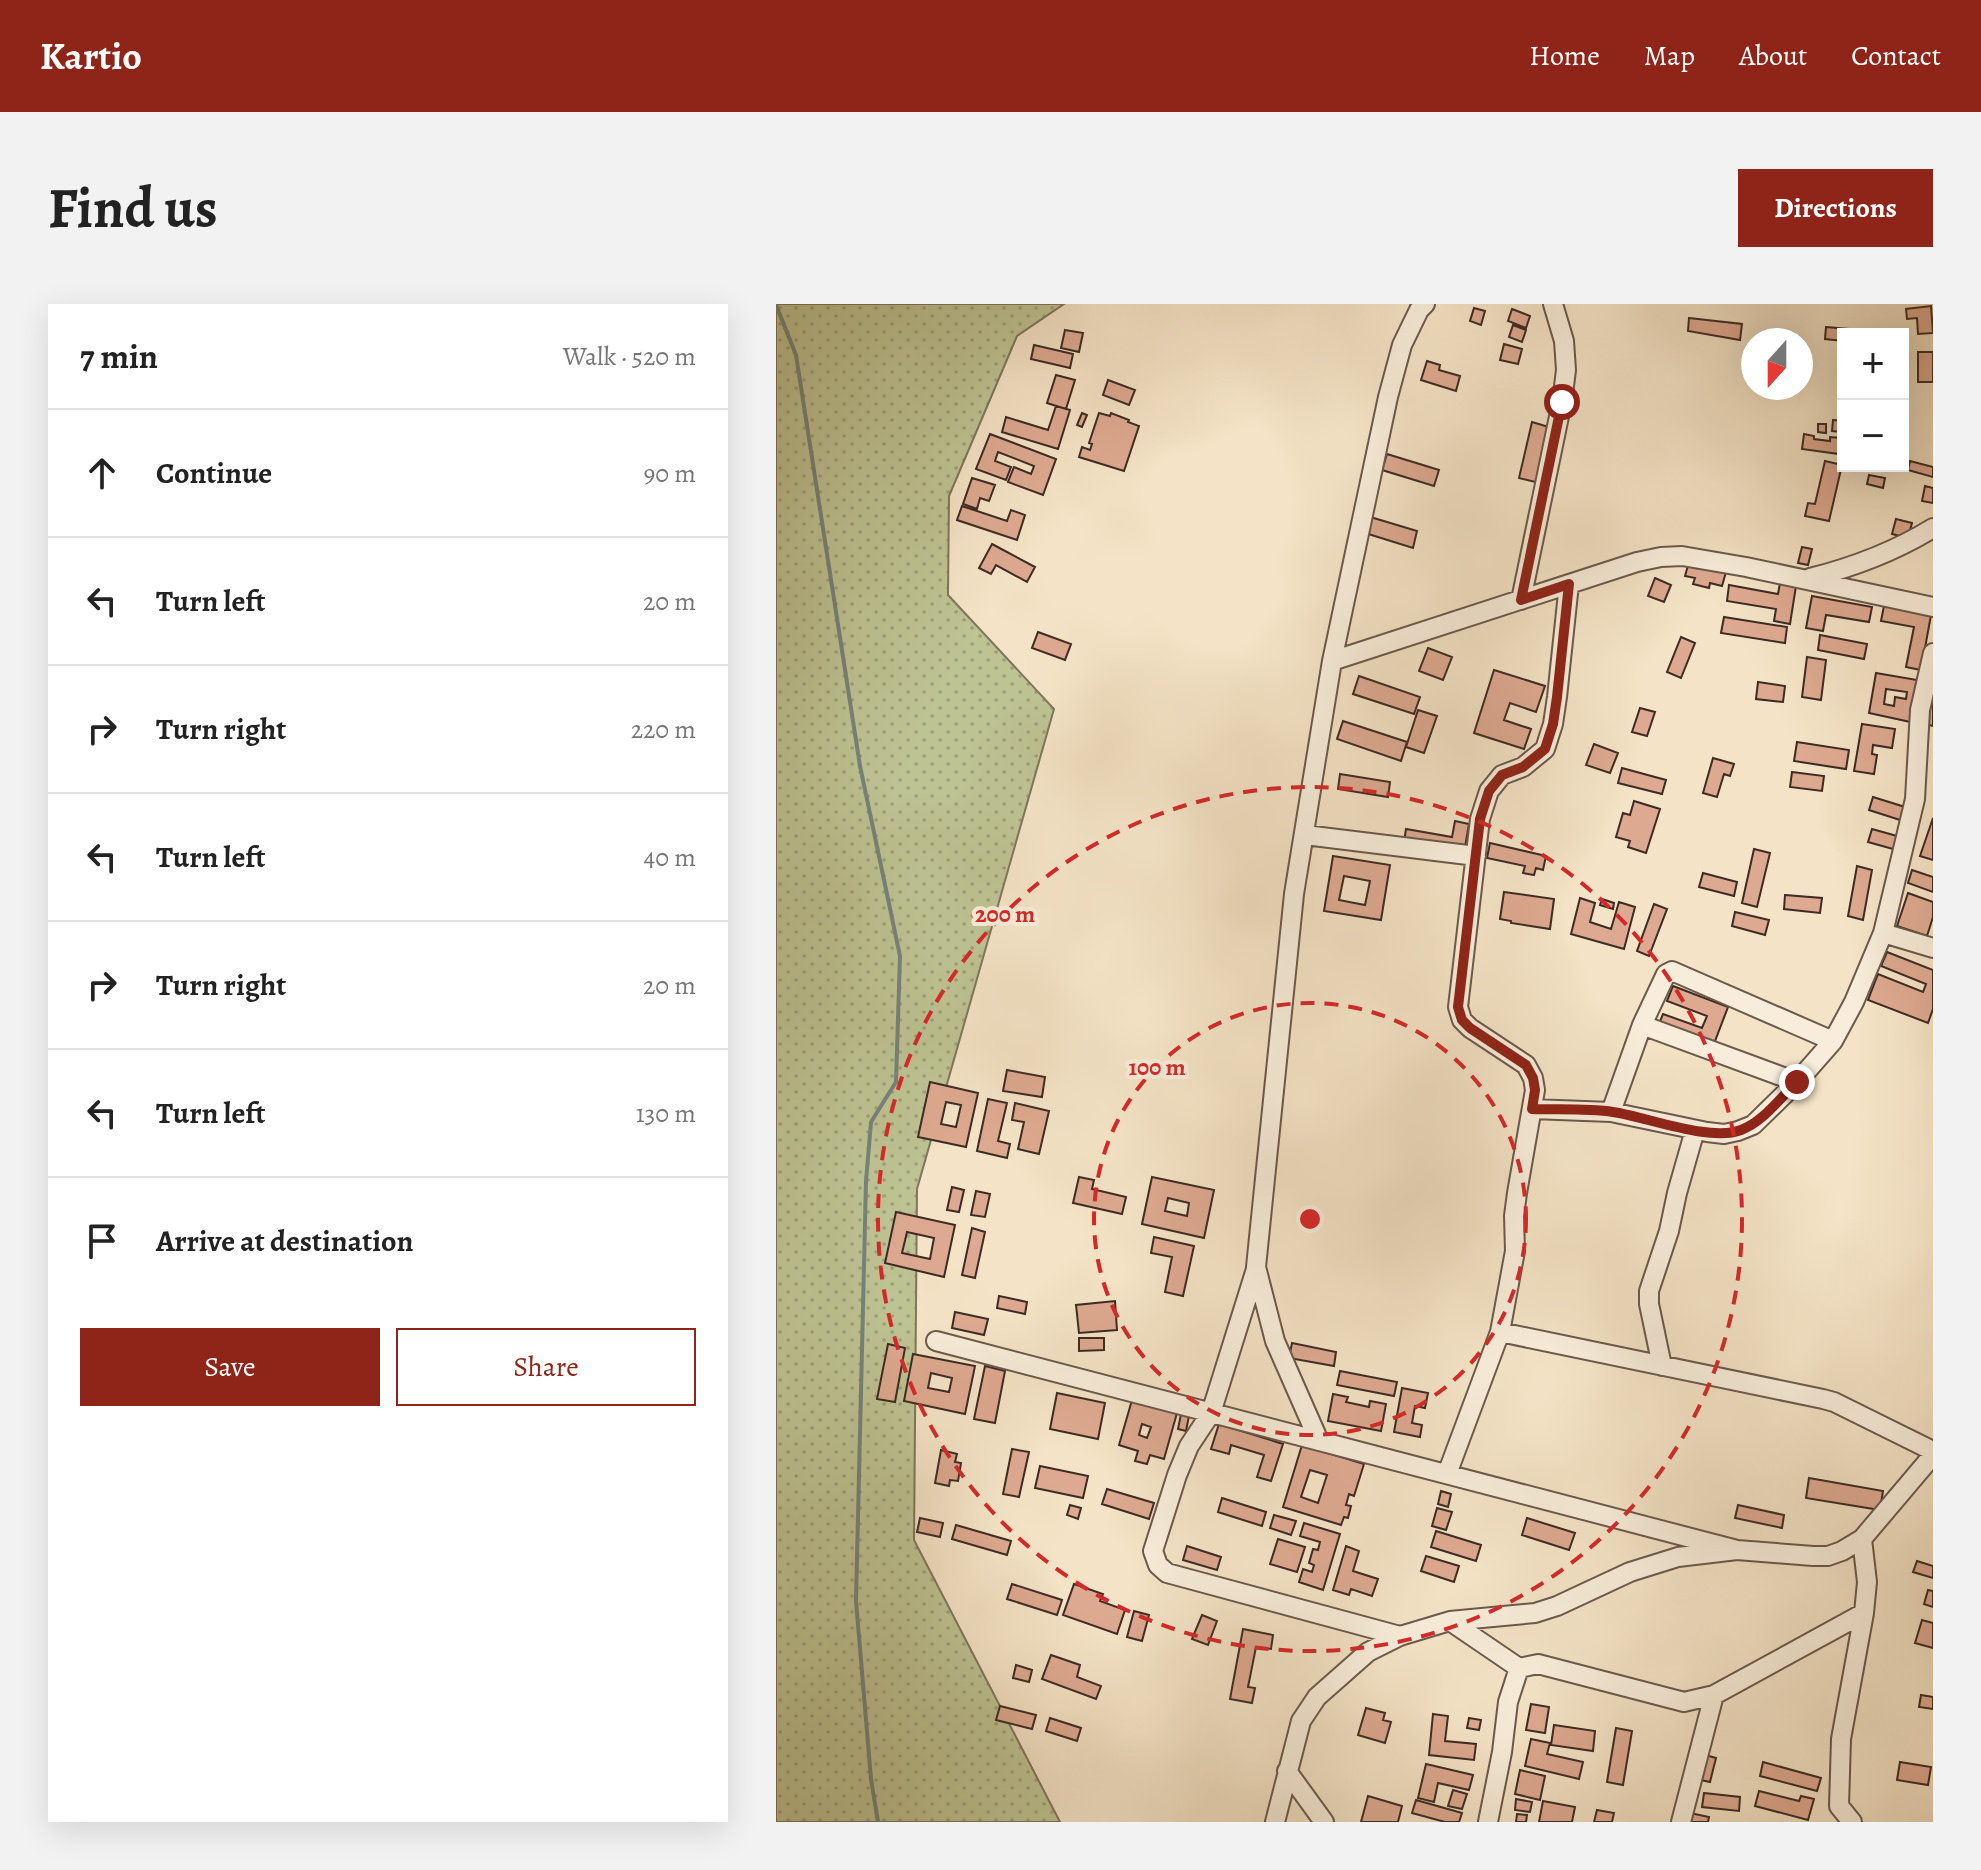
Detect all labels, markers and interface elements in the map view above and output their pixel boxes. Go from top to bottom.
text: Kartio [40,30,142,82]
text: Home [1529,37,1600,75]
text: Map [1644,37,1695,75]
text: About [1739,37,1807,75]
text: Contact [1851,37,1941,75]
button: Directions [1738,169,1933,247]
text: Find us [48,170,218,246]
north arrow [1741,328,1813,400]
map controls [1837,328,1909,472]
button: + [1837,328,1909,400]
text: 7 min [80,333,158,380]
text: Walk · 520 m [563,339,696,374]
route start [1544,384,1580,420]
button: − [1837,400,1909,472]
icon: ahead [80,451,124,495]
text: Continue [156,453,272,493]
text: 90 m [644,456,696,491]
icon: left [80,579,124,623]
text: Turn left [156,581,265,621]
text: 20 m [643,584,696,619]
icon: right [80,707,124,751]
text: Turn right [156,709,286,749]
text: 220 m [631,712,696,747]
icon: left [80,835,124,879]
text: Turn left [156,837,265,877]
text: 40 m [644,840,696,875]
text: 200 m [975,898,1035,930]
icon: right [80,963,124,1007]
text: Turn right [156,965,286,1005]
text: 20 m [643,968,696,1003]
text: 100 m [1128,1051,1186,1083]
route end [1779,1064,1815,1100]
icon: left [80,1091,124,1135]
text: Turn left [156,1093,265,1133]
text: 130 m [636,1096,696,1131]
centre of rings [1296,1205,1324,1233]
icon: arrive [80,1219,124,1263]
text: Arrive at destination [156,1221,413,1261]
button: Save [80,1328,380,1406]
button: Share [396,1328,696,1406]

